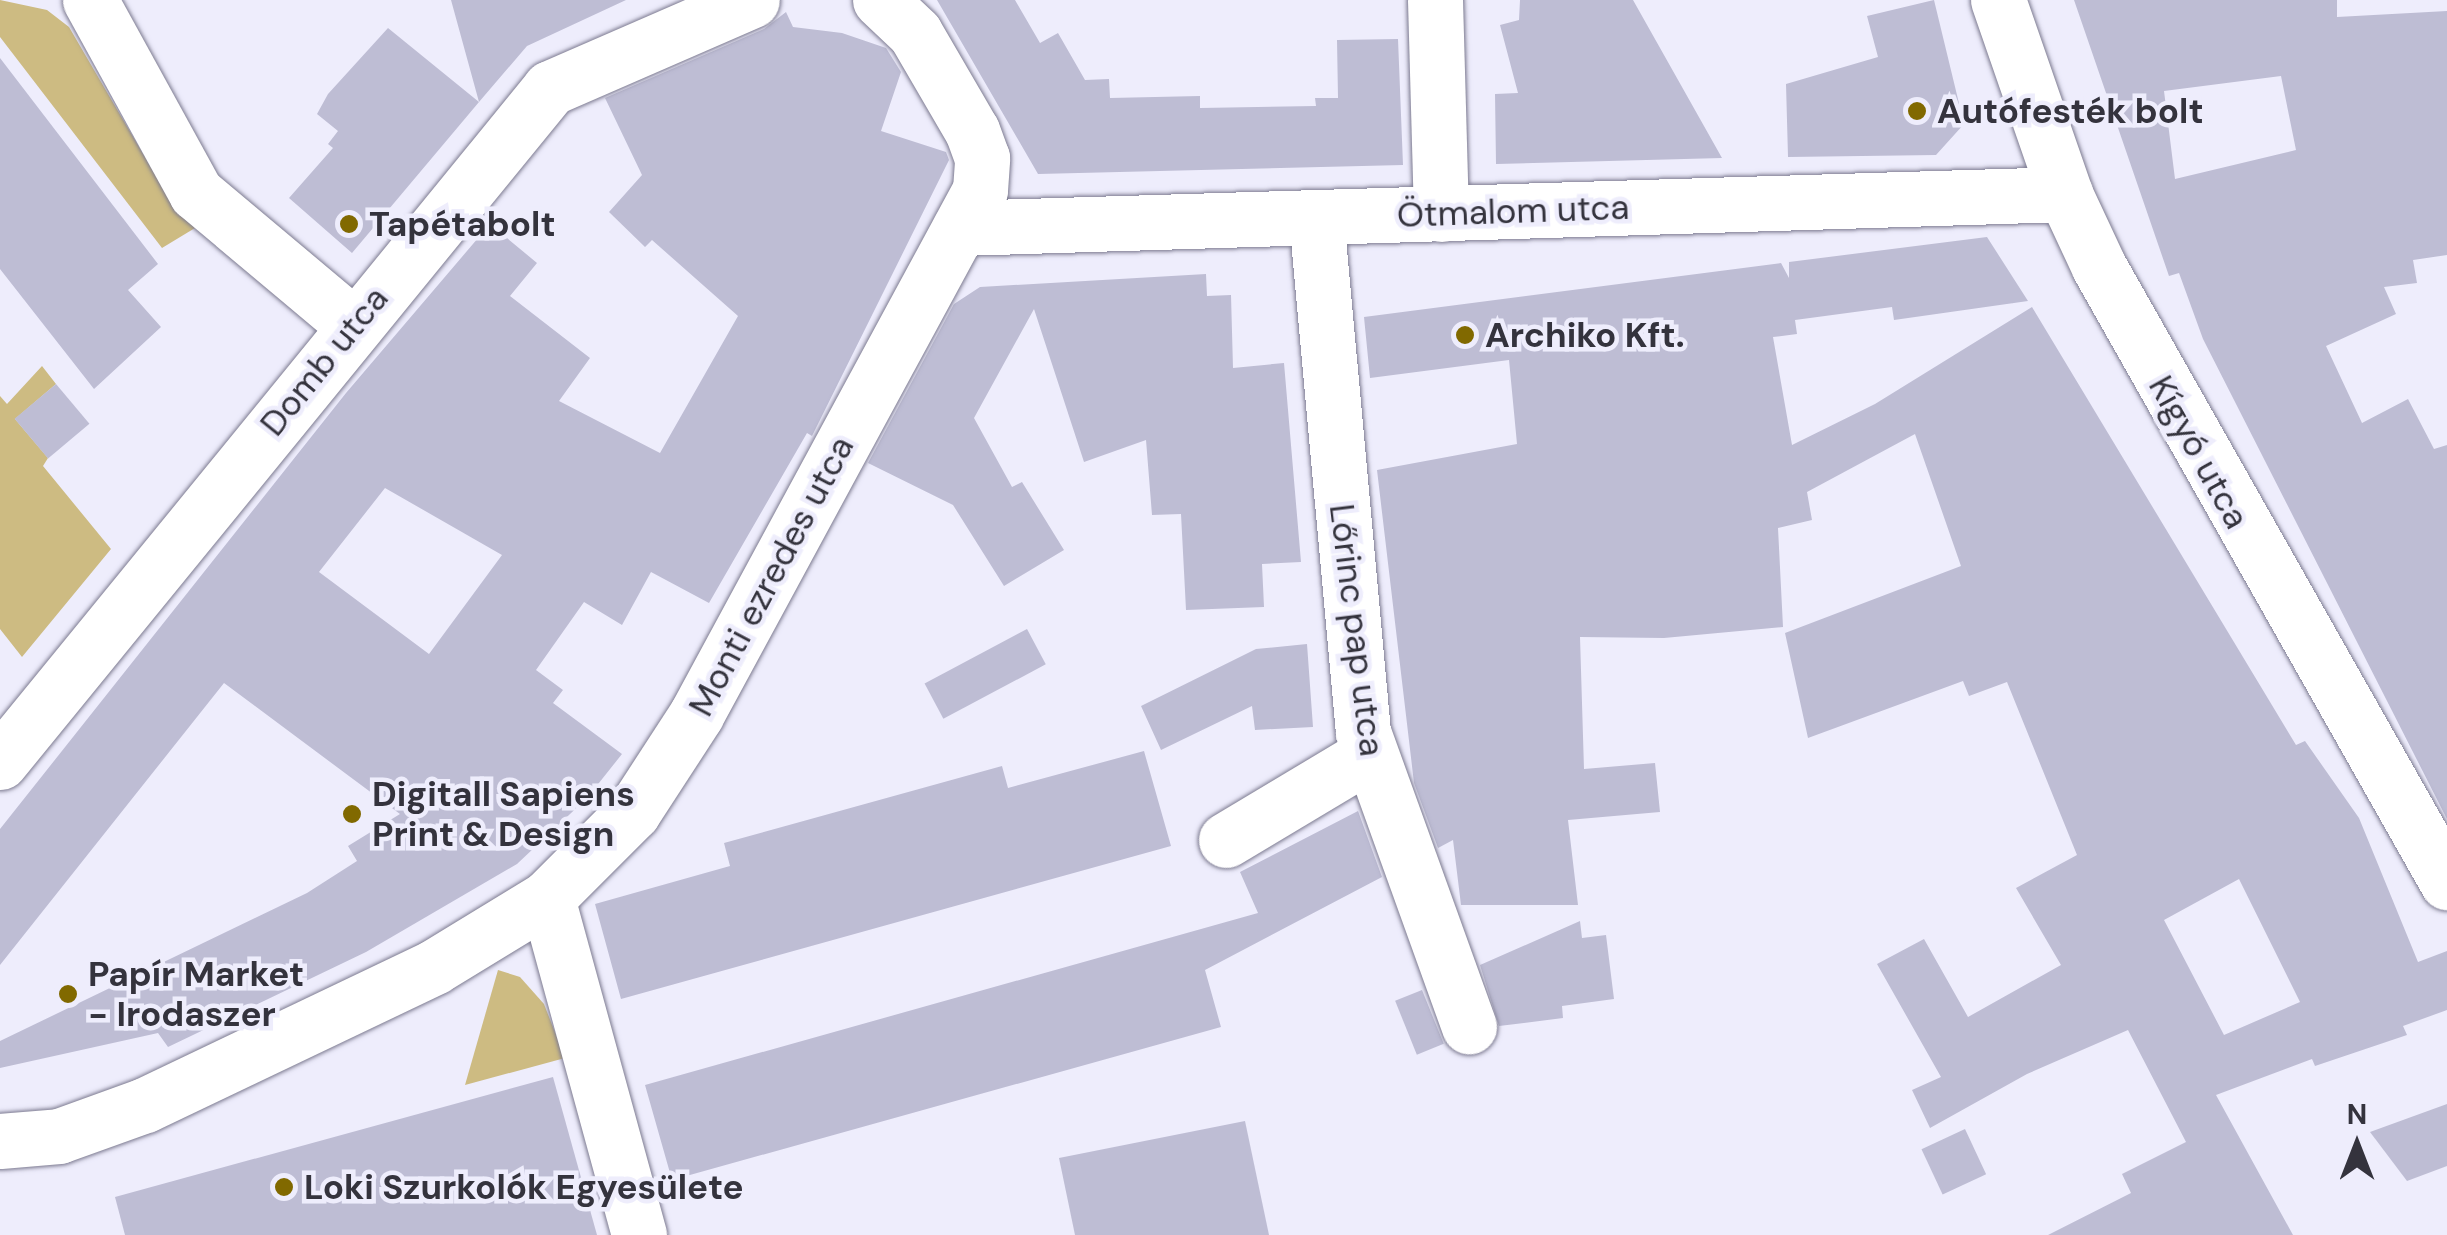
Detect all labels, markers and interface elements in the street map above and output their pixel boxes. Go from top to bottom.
place label: Autófesték bolt [1937,90,2204,132]
marker: Autófesték bolt [1906,100,1928,122]
street label: Ötmalom utca [1396,186,1630,236]
place label: Tapétabolt [369,203,556,245]
marker: Tapétabolt [338,213,360,235]
street label: Domb utca [251,278,397,444]
place label: Archiko Kft. [1485,314,1684,356]
marker: Archiko Kft. [1454,324,1476,346]
street label: Kígyó utca [2140,368,2258,536]
street label: Monti ezredes utca [679,429,863,723]
street label: Lőrinc pap utca [1321,502,1393,758]
place label: Digitall Sapiens Print & Design [372,773,635,855]
marker: Digitall Sapiens Print & Design [341,803,363,825]
place label: Papír Market - Irodaszer [88,953,304,1035]
marker: Papír Market - Irodaszer [57,983,79,1005]
north arrow [2307,1095,2407,1195]
text: N [2347,1096,2367,1133]
place label: Loki Szurkolók Egyesülete [304,1166,744,1208]
marker: Loki Szurkolók Egyesülete [273,1176,295,1198]

